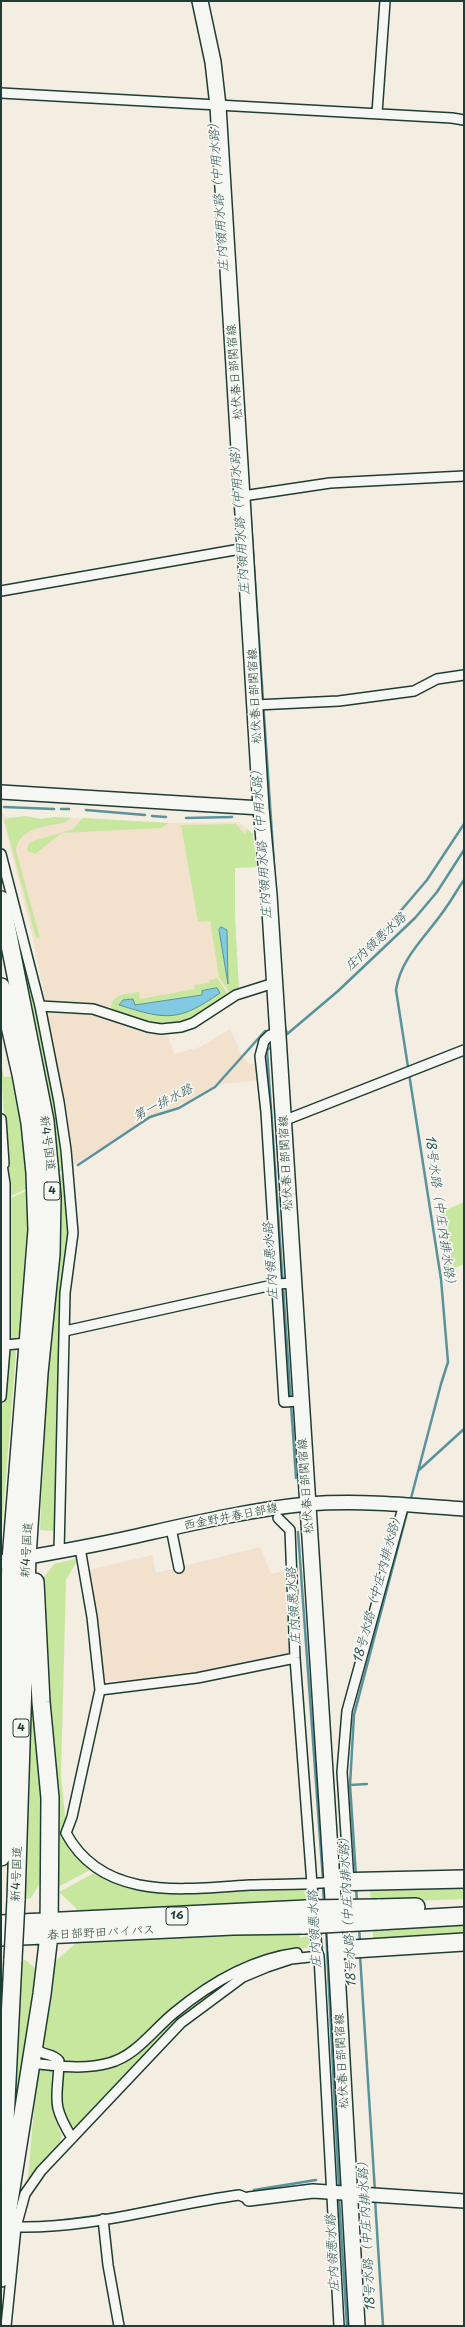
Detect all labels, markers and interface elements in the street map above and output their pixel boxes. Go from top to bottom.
water label: 庄内領用水路（中用水路） [206,116,232,272]
street label: 松伏春日部関宿線 [224,324,246,420]
water label: 庄内領用水路（中用水路） [227,439,253,595]
street label: 松伏春日部関宿線 [245,648,265,744]
water label: 庄内領用水路（中用水路） [249,763,275,919]
water label: 庄内領悪水路 [342,910,410,974]
water label: 第一排水路 [131,1081,195,1125]
street label: 新4号国道 [36,1114,58,1172]
street label: 松伏春日部関宿線 [276,1115,296,1211]
water label: 18号水路（中庄内排水路） [421,1134,459,1292]
road number: 4 [44,1182,60,1200]
water label: 庄内領悪水路 [260,1222,282,1300]
street label: 松伏春日部関宿線 [295,1438,317,1534]
street label: 西金野井春日部線 [183,1501,279,1533]
water label: 18号水路（中庄内排水路） [350,1509,406,1665]
street label: 新4号国道 [18,1522,36,1578]
water label: 庄内領悪水路 [283,1567,305,1645]
road number: 4 [13,1719,29,1737]
water label: 18号水路（中庄内排水路） [336,1830,360,1988]
street label: 新4号国道 [9,1846,25,1902]
water label: 庄内領悪水路 [305,1890,325,1968]
road number: 16 [166,1907,188,1925]
street label: 春日部野田バイパス [47,1923,155,1943]
street label: 松伏春日部関宿線 [332,2013,352,2109]
water label: 18号水路（中庄内排水路） [355,2154,379,2312]
water label: 庄内領悪水路 [323,2214,343,2292]

